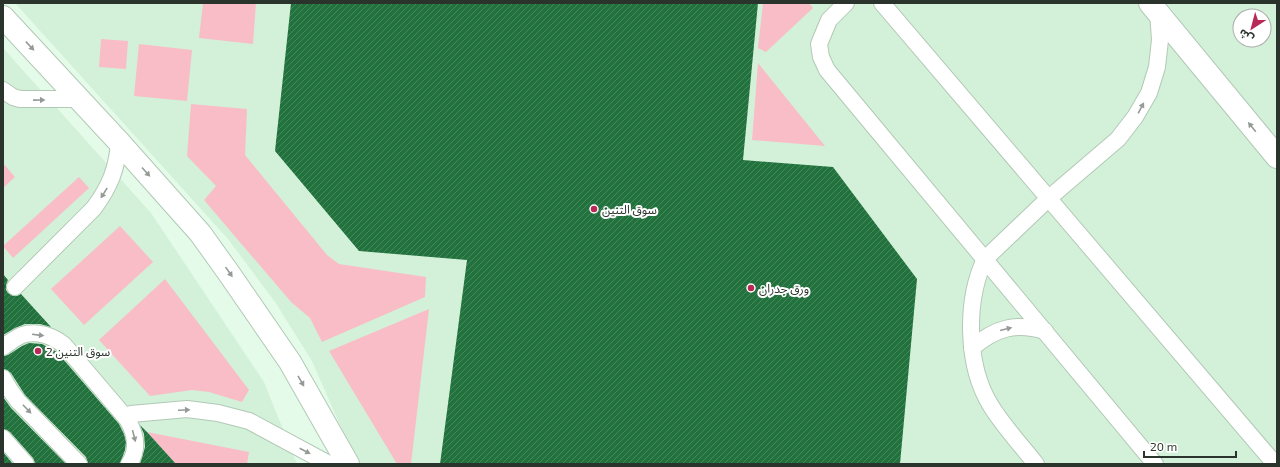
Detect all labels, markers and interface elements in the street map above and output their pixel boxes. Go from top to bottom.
north arrow [1232,8,1272,48]
text: ش [1236,26,1256,46]
one-way arrow [25,41,34,51]
one-way arrow [33,97,46,103]
one-way arrow [1137,102,1144,114]
one-way arrow [1248,121,1257,132]
one-way arrow [141,167,151,177]
one-way arrow [101,187,108,198]
place label: سوق التنين [602,202,657,217]
marker: سوق التنين [589,204,599,214]
one-way arrow [225,267,233,278]
place label: ورق جدران [759,281,809,296]
marker: ورق جدران [746,283,756,293]
one-way arrow [1000,326,1012,332]
one-way arrow [32,331,44,338]
place label: سوق التنين 2 [46,344,110,359]
marker: سوق التنين 2 [33,346,43,356]
one-way arrow [297,375,304,387]
one-way arrow [22,404,31,414]
one-way arrow [178,407,191,413]
one-way arrow [131,430,137,442]
scale bar [1144,433,1236,459]
text: 20 m [1150,439,1177,453]
one-way arrow [299,448,311,454]

